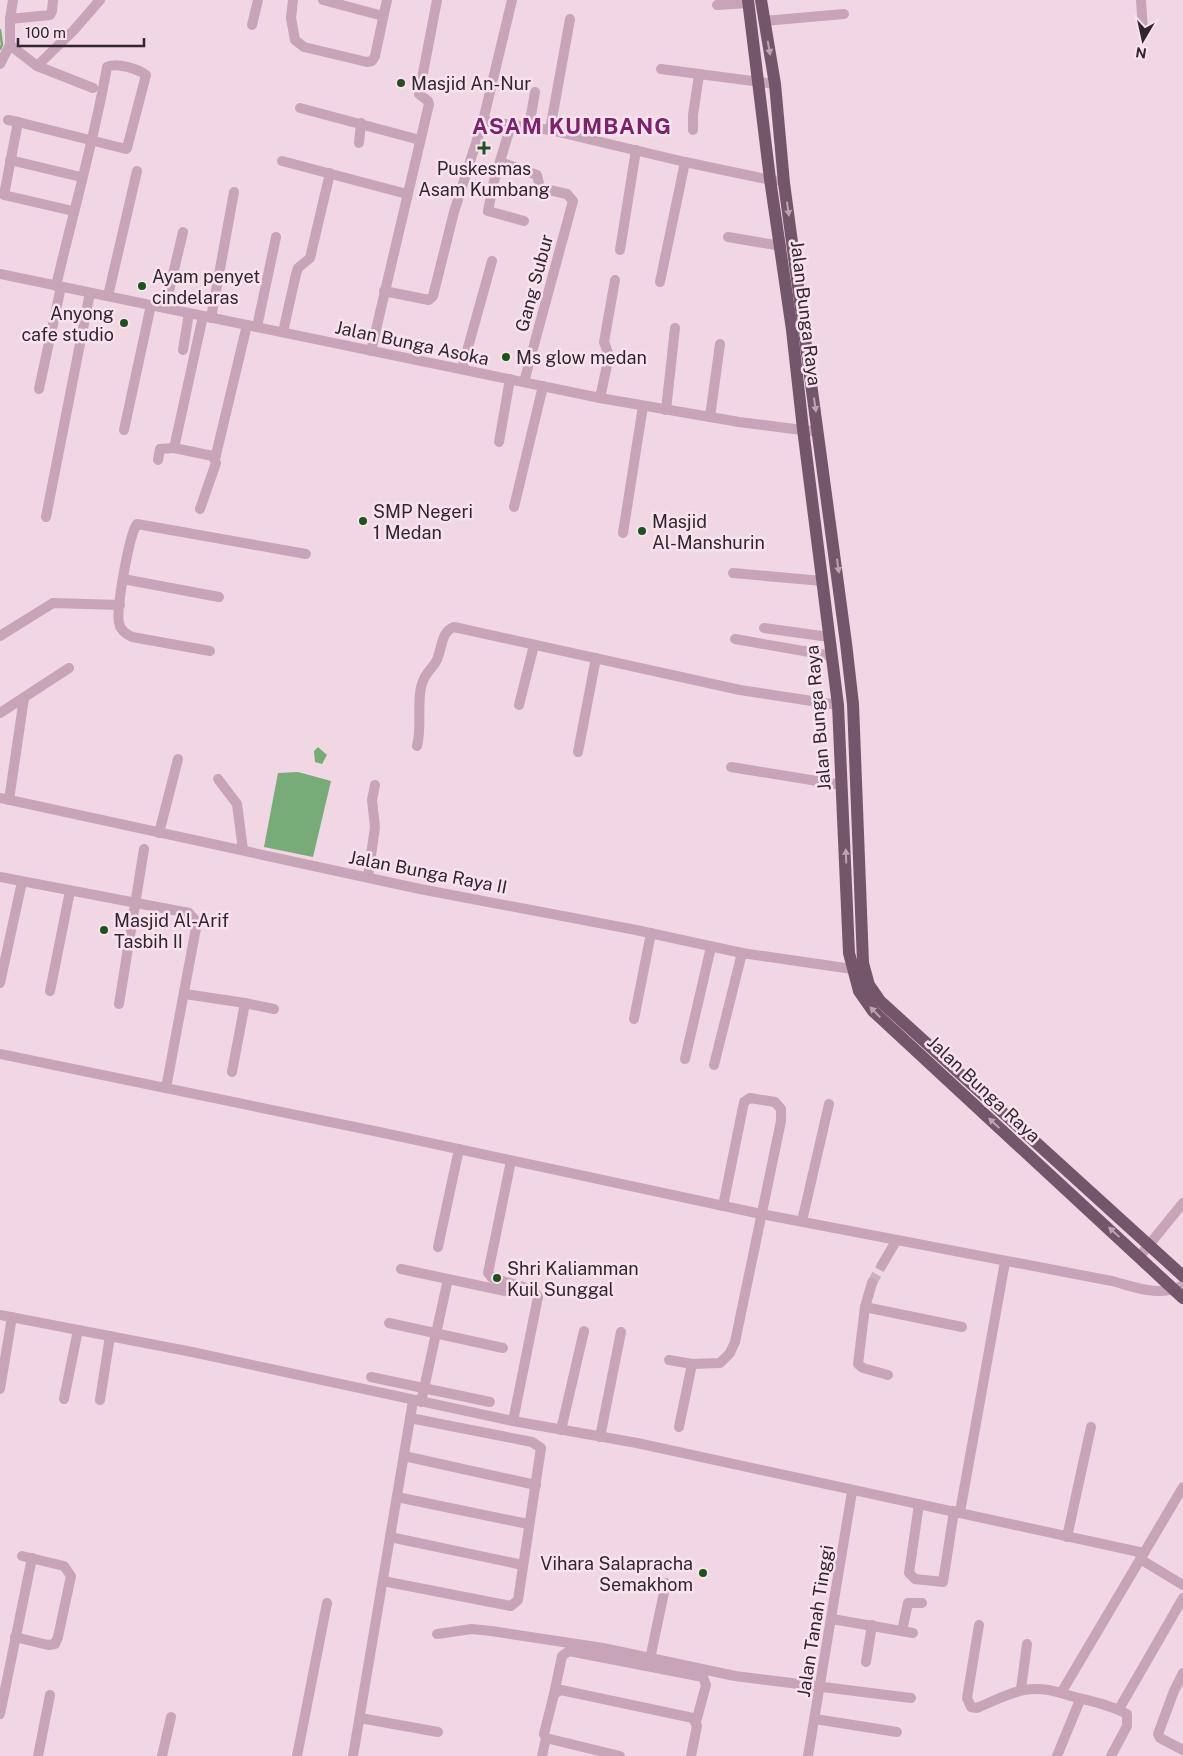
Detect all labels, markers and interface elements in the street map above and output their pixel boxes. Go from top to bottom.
scale bar [18,15,144,47]
north arrow [1118,15,1168,65]
text: 100 m [25,24,66,41]
one-way arrow [765,40,773,56]
text: N [1134,44,1148,62]
place label: Masjid An-Nur [411,73,531,94]
marker: Masjid An-Nur [395,77,407,89]
district label: ASAM KUMBANG [472,113,672,139]
marker: Puskesmas Asam Kumbang [477,141,491,155]
place label: Puskesmas Asam Kumbang [418,158,550,200]
one-way arrow [784,202,792,218]
street label: Gang Subur [511,232,557,334]
street label: Jalan Bunga Raya [787,239,825,387]
place label: Ayam penyet cindelaras [152,266,260,308]
marker: Ayam penyet cindelaras [136,280,148,292]
place label: Anyong cafe studio [21,303,114,345]
street label: Jalan Bunga Asoka [333,316,491,370]
marker: Anyong cafe studio [118,317,130,329]
place label: Ms glow medan [516,347,647,368]
marker: Ms glow medan [500,351,512,363]
one-way arrow [811,397,819,413]
place label: SMP Negeri 1 Medan [373,501,473,543]
place label: Masjid Al-Manshurin [652,511,765,553]
marker: SMP Negeri 1 Medan [357,515,369,527]
marker: Masjid Al-Manshurin [636,525,648,537]
one-way arrow [834,558,842,574]
street label: Jalan Bunga Raya [801,644,835,792]
street label: Jalan Bunga Raya II [347,846,509,898]
one-way arrow [841,848,849,864]
place label: Masjid Al-Arif Tasbih II [114,910,229,952]
marker: Masjid Al-Arif Tasbih II [98,924,110,936]
one-way arrow [869,1006,881,1018]
street label: Jalan Bunga Raya [923,1031,1045,1147]
one-way arrow [988,1117,1000,1129]
one-way arrow [1108,1226,1120,1238]
place label: Shri Kaliamman Kuil Sunggal [507,1258,639,1300]
marker: Shri Kaliamman Kuil Sunggal [491,1272,503,1284]
street label: Jalan Tanah Tinggi [793,1543,837,1699]
place label: Vihara Salapracha Semakhom [540,1553,693,1595]
marker: Vihara Salapracha Semakhom [697,1567,709,1579]

